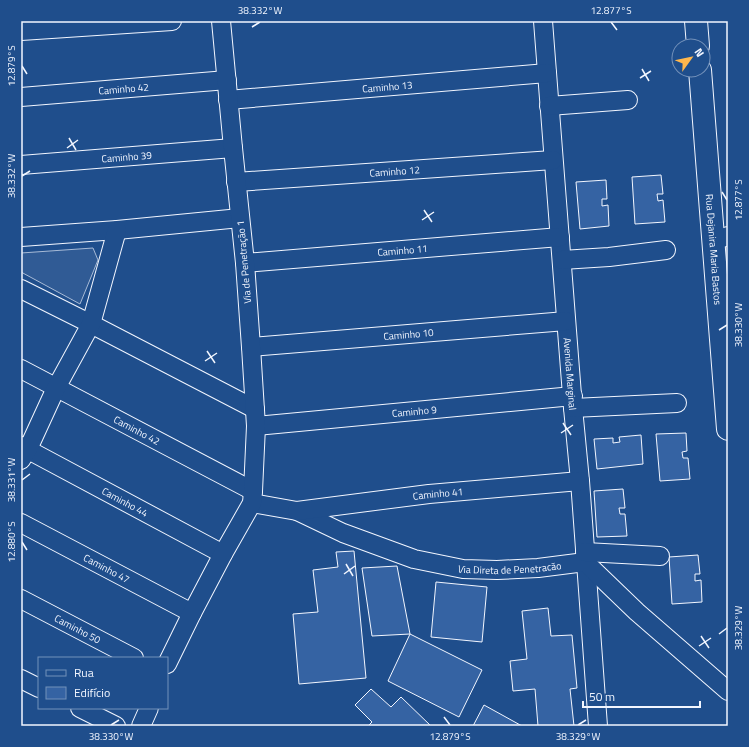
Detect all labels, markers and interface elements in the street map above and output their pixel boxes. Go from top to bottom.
text: 38.332°W [238,3,282,18]
text: 12.877°S [590,3,632,18]
north arrow [671,38,711,78]
text: 12.879°S [4,45,19,87]
text: N [691,45,708,60]
street label: Caminho 13 [362,77,413,96]
street label: Caminho 42 [98,79,149,98]
street label: Caminho 39 [101,147,153,166]
text: 38.332°W [4,154,19,198]
street label: Caminho 12 [369,162,420,180]
text: 12.877°S [731,179,746,221]
street label: Rua Dejanira Maria Bastos [702,193,726,306]
street label: Via de Penetração 1 [233,220,255,304]
street label: Caminho 11 [377,240,428,260]
text: 38.330°W [731,303,746,347]
street label: Caminho 10 [383,324,435,344]
street label: Avenida Marginal [560,337,581,411]
street label: Caminho 9 [391,401,438,421]
street label: Caminho 42 [111,412,163,448]
text: 38.331°W [4,458,19,502]
street label: Caminho 44 [99,483,151,520]
street label: Caminho 41 [412,484,464,504]
text: 12.880°S [4,521,19,563]
street label: Caminho 47 [81,550,133,587]
street label: Via Direta de Penetracão [456,558,562,578]
text: 38.329°W [731,606,746,650]
street label: Caminho 50 [52,610,104,647]
legend [38,657,168,709]
text: Rua [74,663,94,682]
text: Edifício [74,683,110,702]
scale bar [583,683,700,709]
text: 50 m [589,687,615,706]
text: 38.330°W [89,729,133,744]
text: 12.879°S [429,729,471,744]
text: 38.329°W [556,729,600,744]

